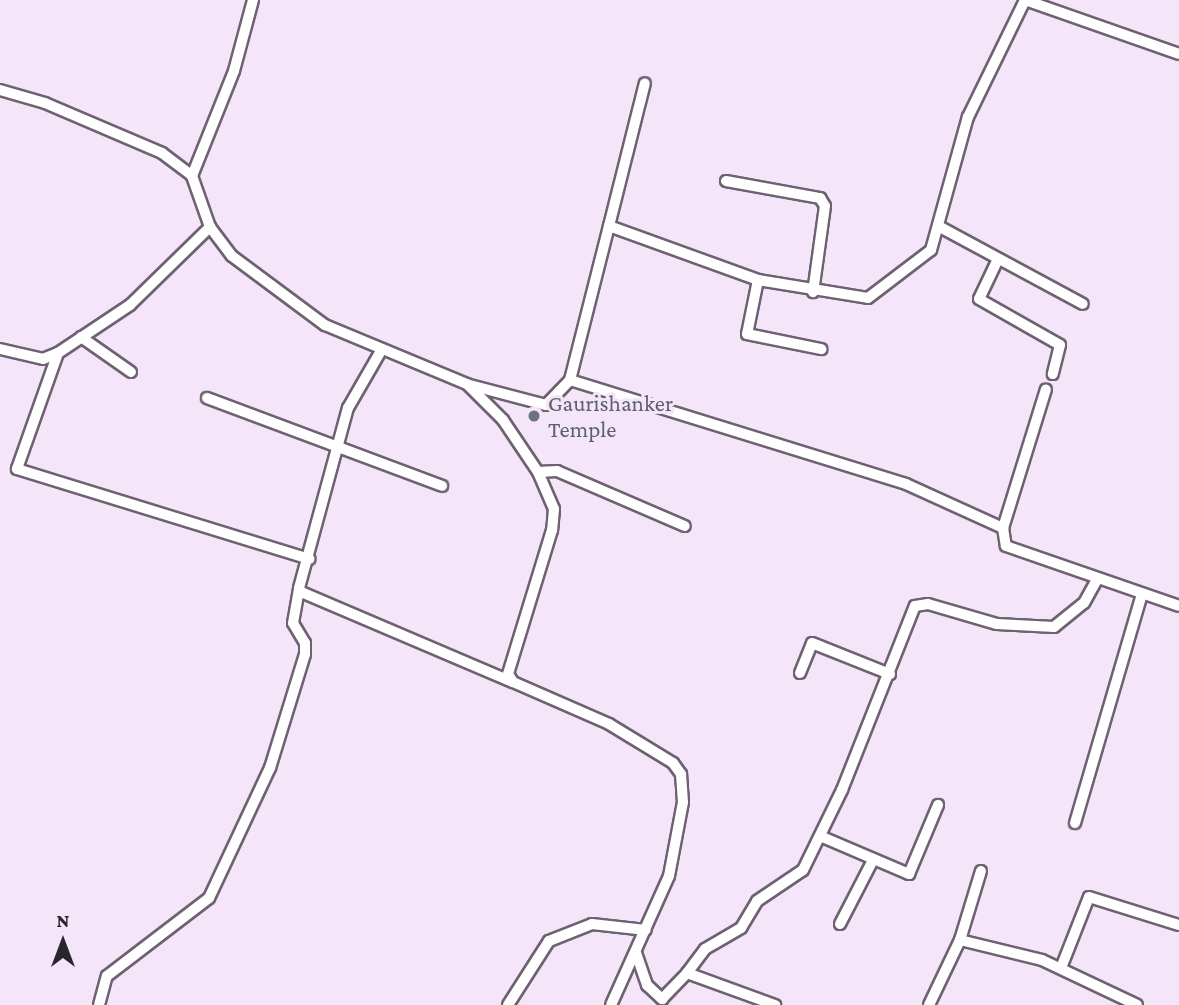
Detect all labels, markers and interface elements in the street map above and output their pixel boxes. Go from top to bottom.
place label: Gaurishanker Temple [548,389,673,443]
marker: Gaurishanker Temple [526,408,542,424]
north arrow [28,907,98,977]
text: N [57,910,69,931]

